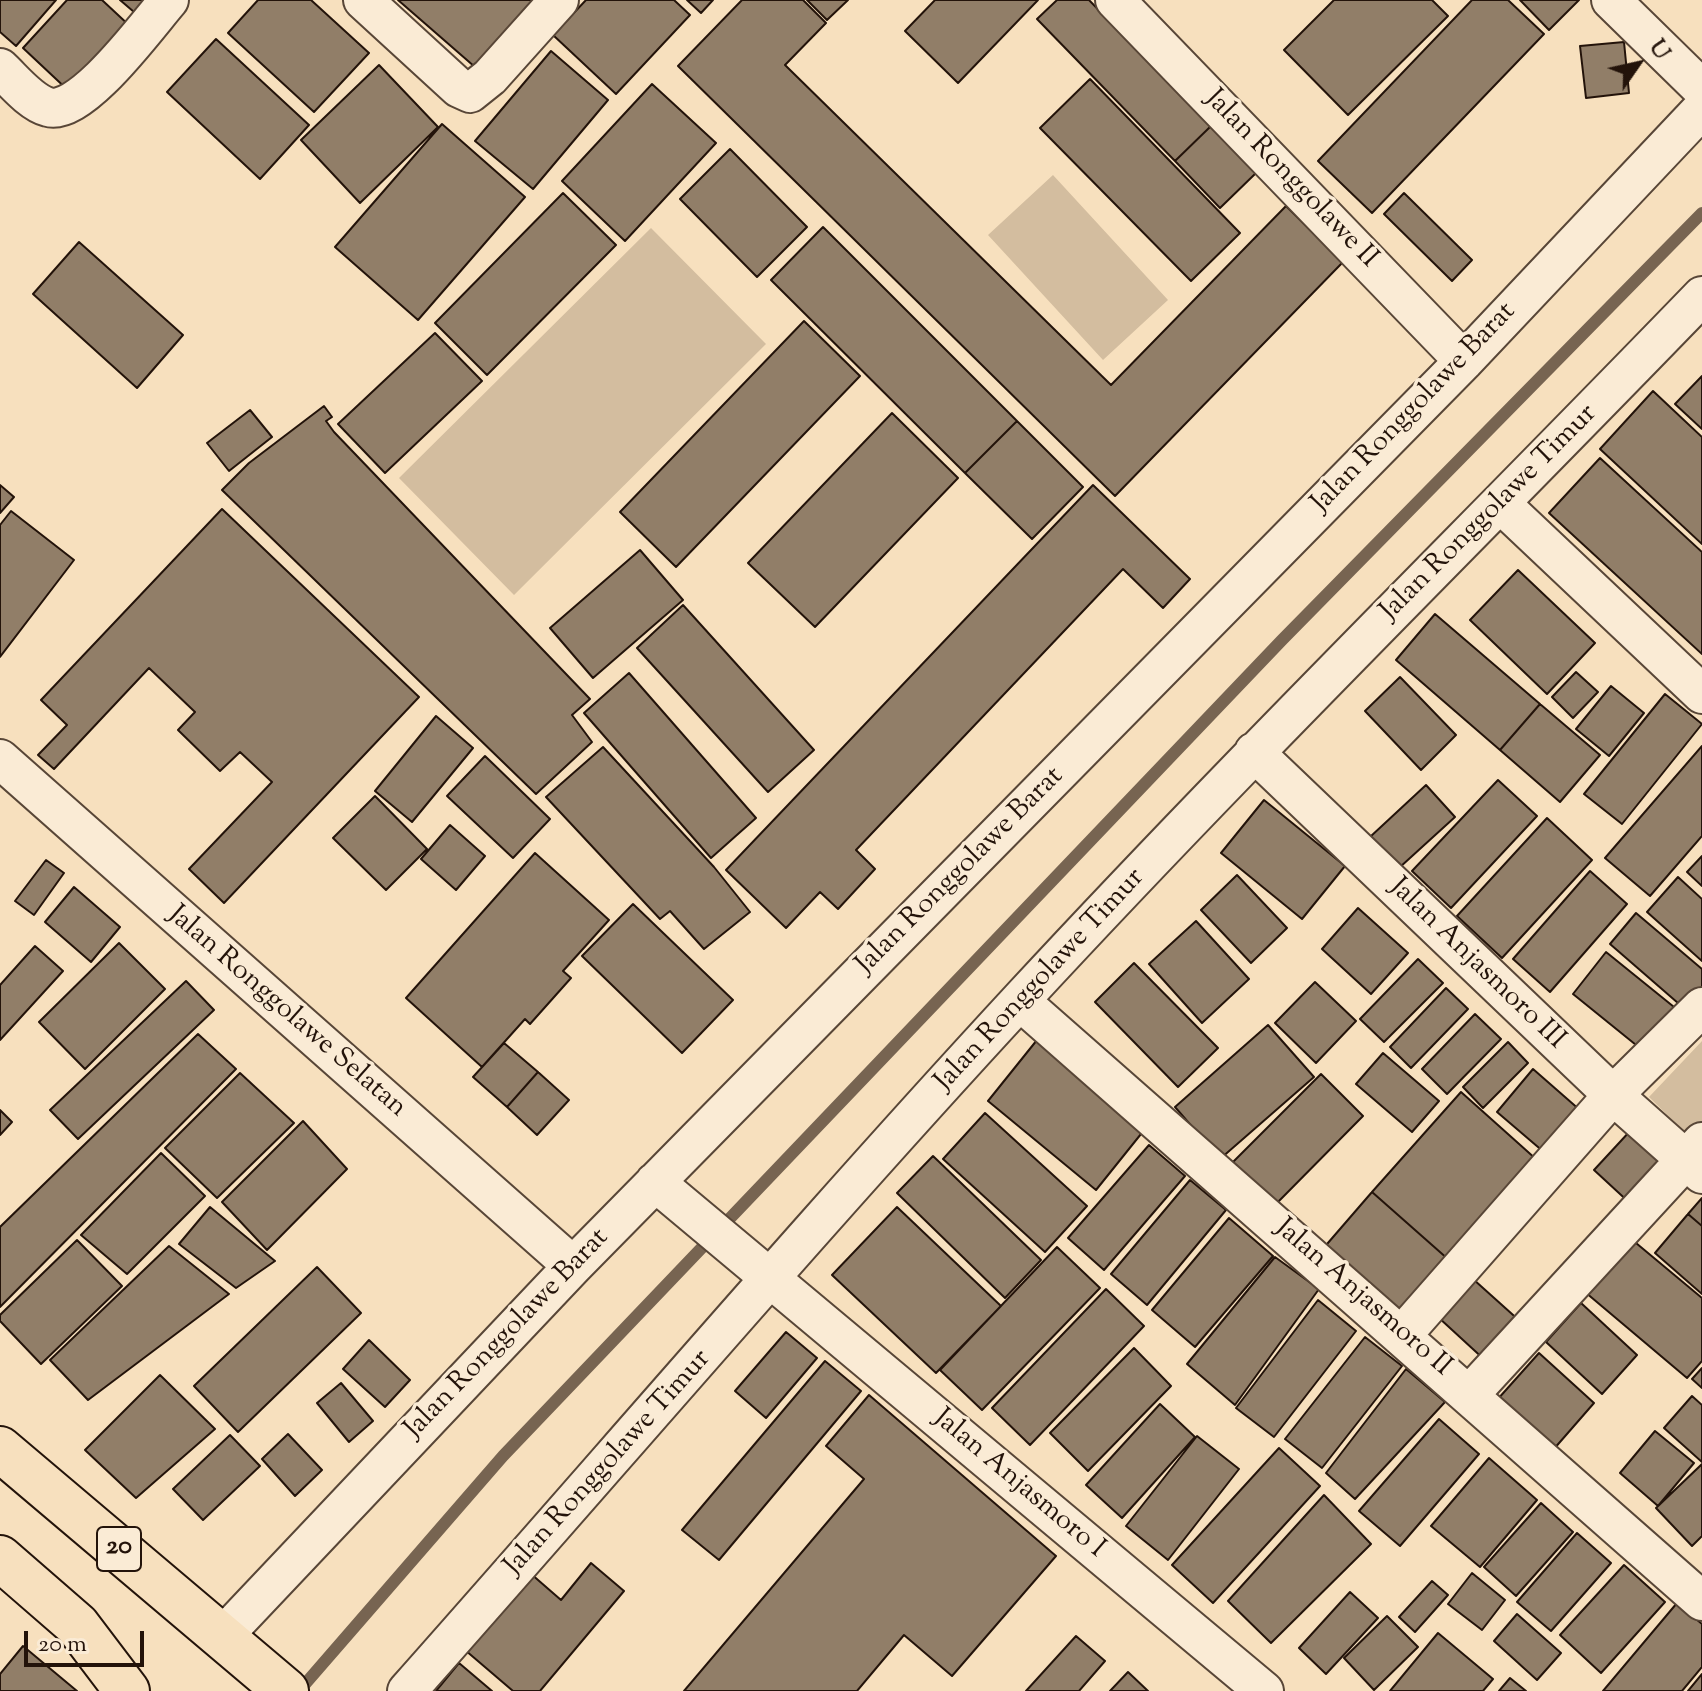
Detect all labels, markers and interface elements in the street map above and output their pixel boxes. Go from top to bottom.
north arrow [1598,24,1678,104]
text: U [1640,34,1676,67]
street label: Jalan Ronggolawe II [1196,84,1384,276]
street label: Jalan Ronggolawe Barat [1306,297,1524,521]
street label: Jalan Ronggolawe Timur [1375,399,1605,629]
street label: Jalan Ronggolawe Barat [850,761,1072,983]
street label: Jalan Ronggolawe Timur [929,863,1153,1099]
street label: Jalan Anjasmoro III [1381,872,1571,1058]
street label: Jalan Ronggolawe Selatan [160,900,412,1126]
street label: Jalan Anjasmoro II [1267,1213,1457,1385]
street label: Jalan Ronggolawe Barat [399,1223,617,1447]
street label: Jalan Ronggolawe Timur [499,1344,719,1584]
street label: Jalan Anjasmoro I [925,1403,1111,1567]
road number: 20 [97,1527,141,1571]
scale bar [28,1615,148,1665]
text: 20 m [38,1628,87,1662]

